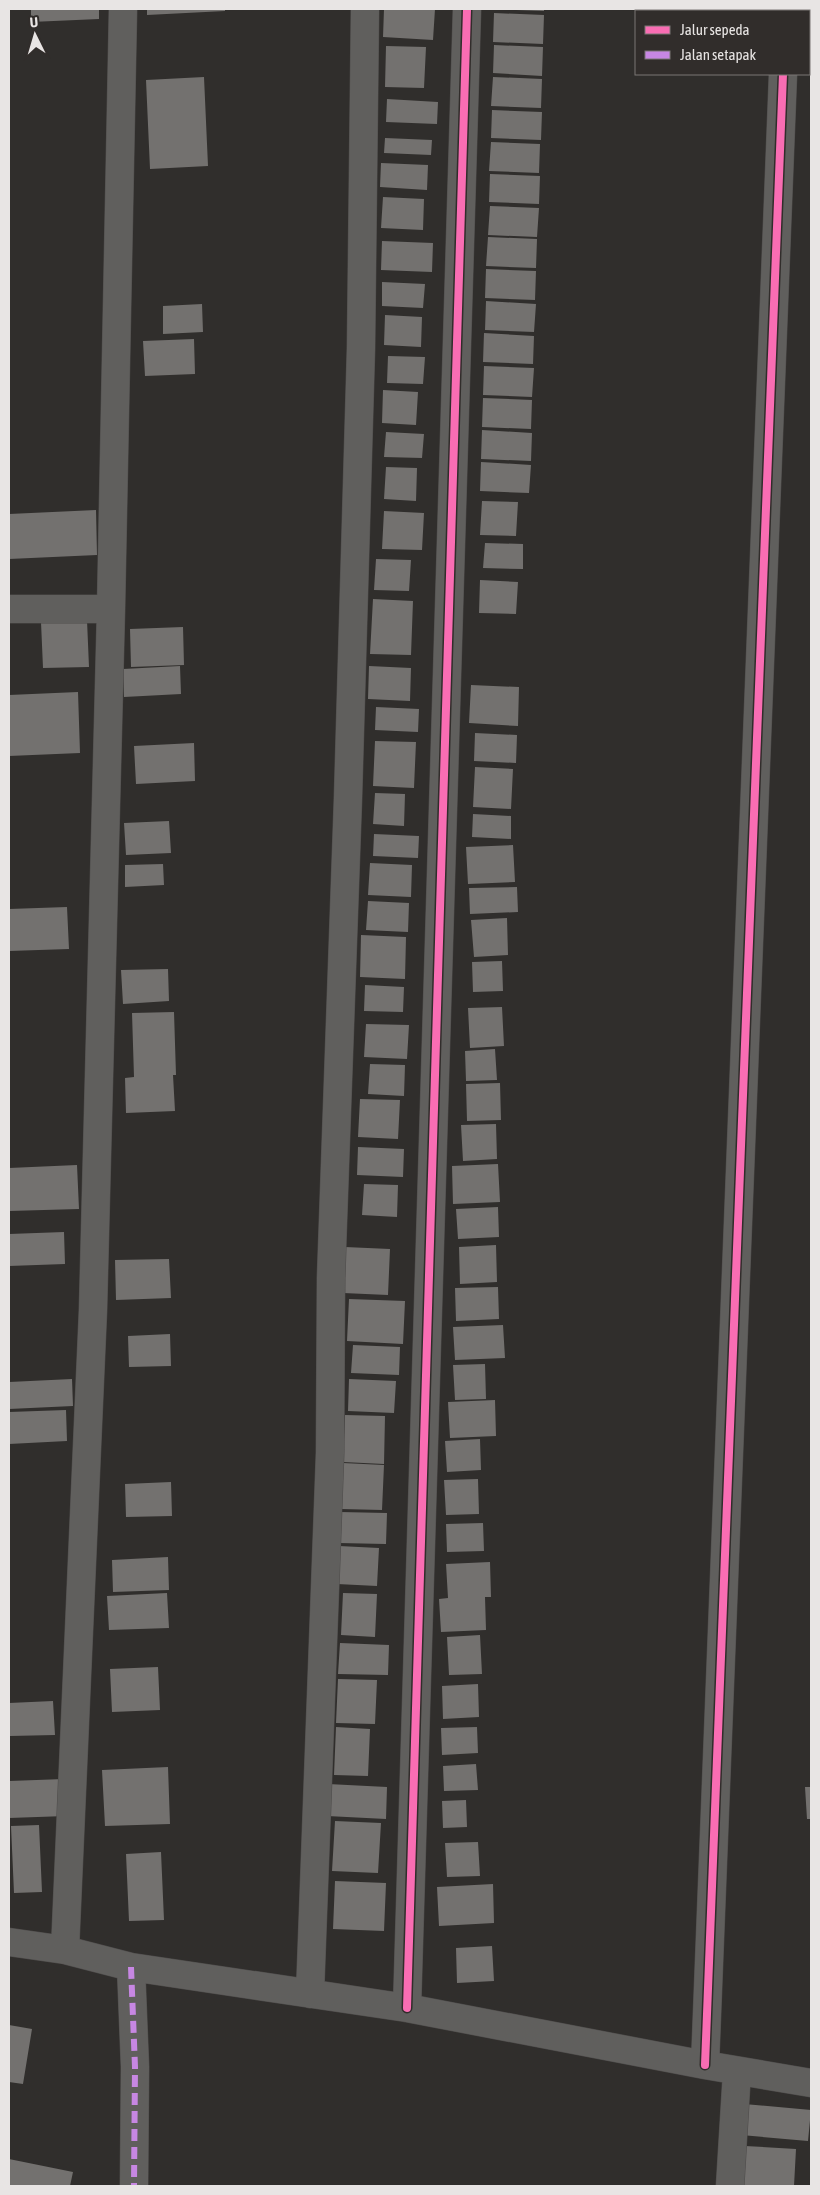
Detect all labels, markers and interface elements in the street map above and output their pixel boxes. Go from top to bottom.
north arrow [10,10,60,60]
legend [635,10,810,75]
text: U [29,14,39,30]
text: Jalur sepeda [680,21,750,38]
text: Jalan setapak [680,46,757,63]

